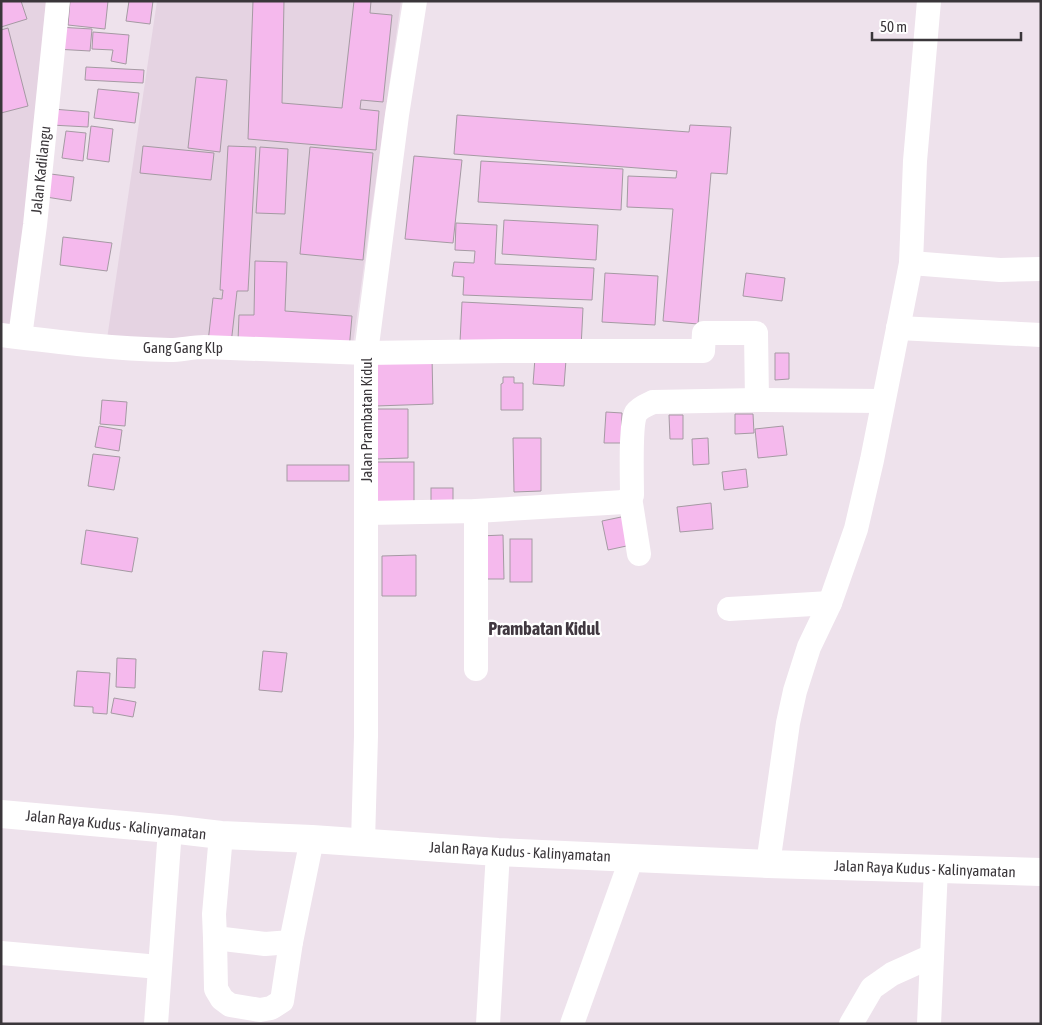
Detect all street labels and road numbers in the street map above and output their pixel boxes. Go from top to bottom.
street label: Jalan Kadilangu [27,125,54,215]
street label: Gang Gang Klp [143,339,223,356]
street label: Jalan Prambatan Kidul [358,357,375,483]
street label: Jalan Raya Kudus - Kalinyamatan [25,807,207,842]
street label: Jalan Raya Kudus - Kalinyamatan [429,838,611,865]
street label: Jalan Raya Kudus - Kalinyamatan [834,857,1016,880]

